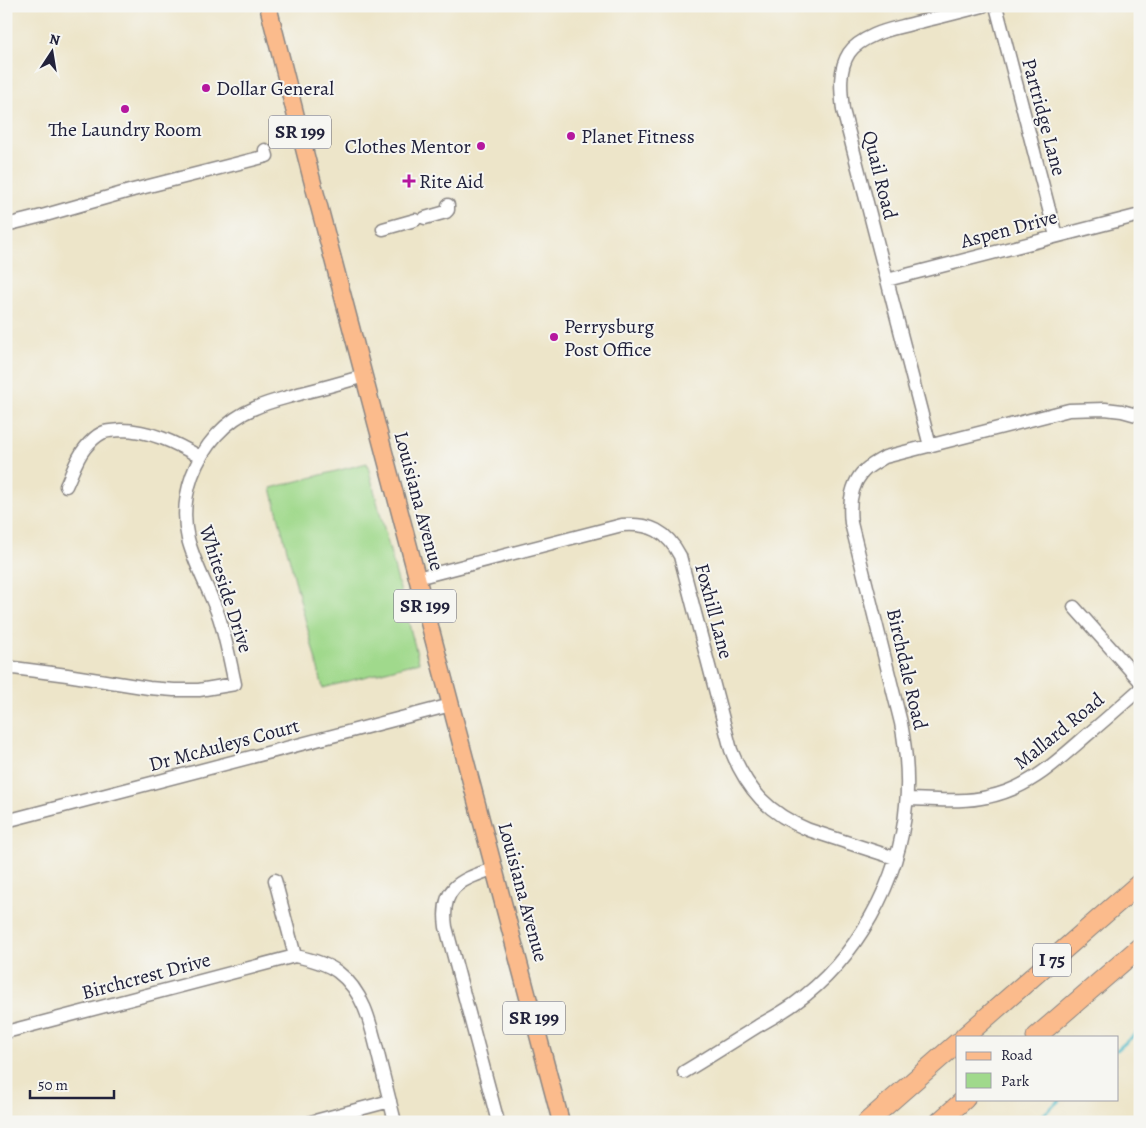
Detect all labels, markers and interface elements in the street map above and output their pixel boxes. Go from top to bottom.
north arrow [28,28,78,78]
text: N [48,29,62,50]
street label: Partridge Lane [1015,55,1073,179]
place label: Dollar General [216,75,334,102]
marker: Dollar General [200,82,212,94]
marker: The Laundry Room [119,103,131,115]
road number: SR 199 [269,115,331,148]
place label: The Laundry Room [48,116,202,143]
place label: Planet Fitness [581,123,695,150]
street label: Quail Road [856,128,904,222]
marker: Planet Fitness [565,130,577,142]
place label: Clothes Mentor [345,133,471,160]
marker: Clothes Mentor [475,140,487,152]
place label: Rite Aid [419,168,484,195]
marker: Rite Aid [403,175,415,187]
street label: Aspen Drive [957,203,1060,255]
place label: Perrysburg Post Office [564,313,654,363]
marker: Perrysburg Post Office [548,331,560,343]
street label: Louisiana Avenue [387,428,451,574]
street label: Whiteside Drive [192,521,259,656]
street label: Foxhill Lane [688,560,740,662]
road number: SR 199 [394,590,456,622]
street label: Birchdale Road [880,606,934,732]
street label: Mallard Road [1008,686,1110,776]
street label: Dr McAuleys Court [146,712,303,778]
street label: Louisiana Avenue [491,819,555,965]
road number: I 75 [1033,944,1071,976]
street label: Birchcrest Drive [79,946,213,1006]
road number: SR 199 [503,1001,565,1034]
legend [956,1036,1118,1100]
text: Road [1001,1045,1033,1065]
scale bar [30,1068,114,1100]
text: Park [1001,1071,1030,1091]
text: 50 m [38,1075,68,1095]

